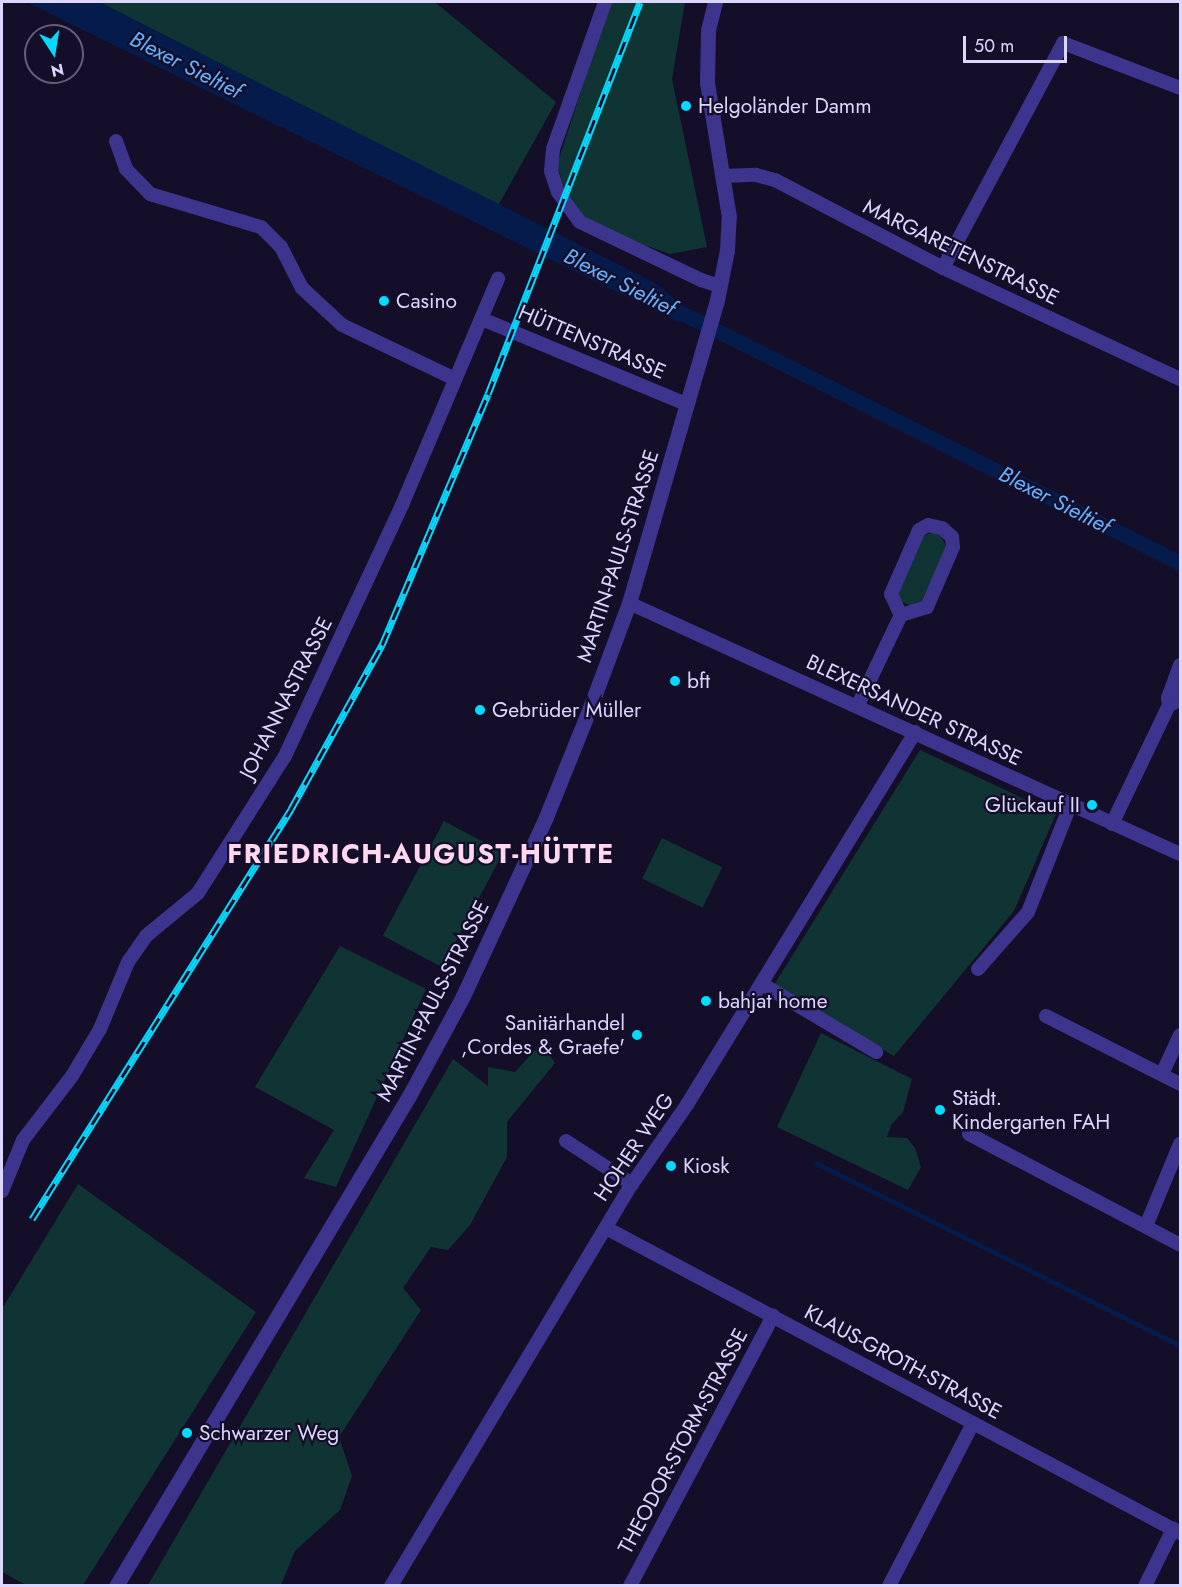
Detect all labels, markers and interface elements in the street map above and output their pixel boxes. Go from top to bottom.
north arrow [24,24,84,84]
scale bar [966,24,1070,62]
water label: Blexer Sieltief [126,26,246,104]
text: 50 m [974,33,1014,59]
text: N [49,58,66,83]
place label: Helgoländer Damm [698,93,872,119]
marker: Helgoländer Damm [679,99,693,113]
street label: MARGARETENSTRASSE [859,194,1063,310]
water label: Blexer Sieltief [560,243,680,321]
place label: Casino [396,288,457,314]
marker: Casino [377,294,391,308]
street label: HÜTTENSTRASSE [515,300,669,384]
street label: MARTIN-PAULS-STRASSE [572,446,664,666]
water label: Blexer Sieltief [995,461,1115,539]
street label: JOHANNASTRASSE [234,613,338,783]
street label: BLEXERSANDER STRASSE [802,649,1026,771]
place label: bft [687,668,710,694]
marker: bft [668,674,682,688]
place label: Gebrüder Müller [492,697,641,723]
marker: Gebrüder Müller [473,703,487,717]
place label: Glückauf II [985,792,1080,818]
marker: Glückauf II [1085,798,1099,812]
district label: FRIEDRICH-AUGUST-HÜTTE [227,838,615,870]
street label: MARTIN-PAULS-STRASSE [371,896,495,1106]
place label: bahjat home [718,988,827,1014]
marker: bahjat home [699,994,713,1008]
place label: Sanitärhandel ,Cordes & Graefe' [461,1010,625,1060]
marker: Sanitärhandel ,Cordes & Graefe' [630,1028,644,1042]
place label: Städt. Kindergarten FAH [952,1085,1110,1135]
street label: HOHER WEG [589,1088,679,1206]
marker: Städt. Kindergarten FAH [933,1103,947,1117]
place label: Kiosk [683,1153,729,1179]
marker: Kiosk [664,1159,678,1173]
street label: KLAUS-GROTH-STRASSE [800,1299,1006,1425]
street label: THEODOR-STORM-STRASSE [613,1324,753,1558]
place label: Schwarzer Weg [199,1420,339,1446]
marker: Schwarzer Weg [180,1426,194,1440]

